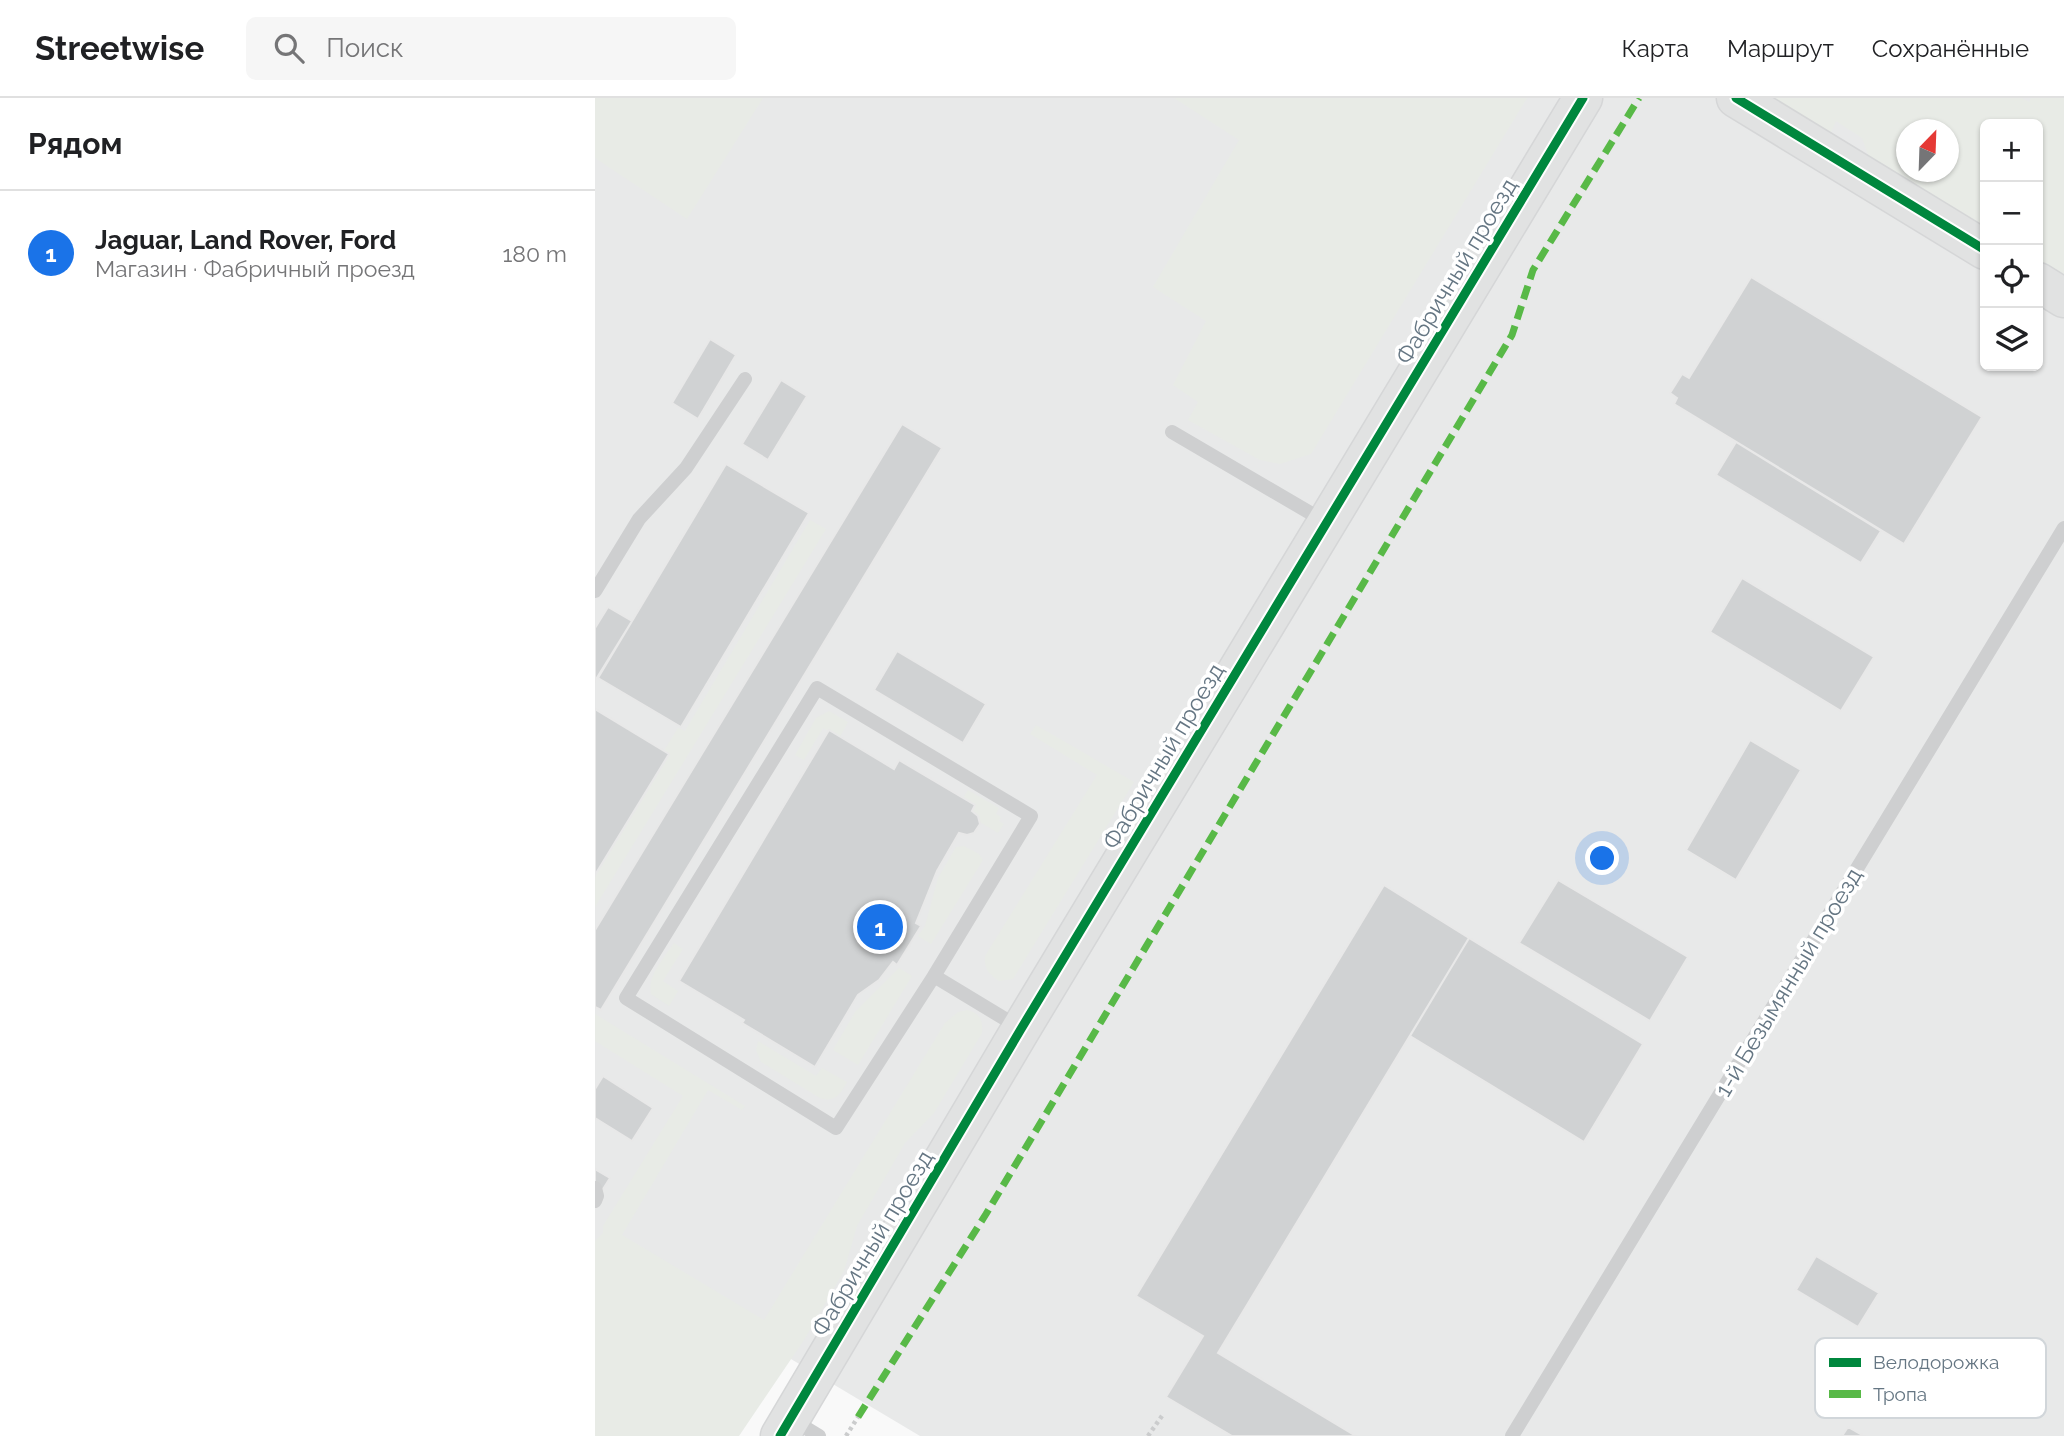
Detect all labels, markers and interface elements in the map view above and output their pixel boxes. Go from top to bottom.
search box [246,17,736,80]
text: Streetwise [35,29,204,68]
icon: search [270,29,308,67]
text: Поиск [326,33,403,63]
text: Карта [1621,34,1689,63]
text: Маршрут [1727,34,1834,63]
text: Сохранённые [1872,34,2029,63]
north arrow [1896,119,1959,182]
map controls [1980,119,2043,371]
button: + [1980,119,2043,182]
text: Рядом [28,126,122,161]
street label: Фабричный проезд [1390,173,1522,369]
button: − [1980,182,2043,245]
text: Jaguar, Land Rover, Ford [95,225,396,255]
text: 1 [45,240,57,267]
text: 180 m [502,240,567,267]
button: locate [1980,245,2043,308]
text: Магазин · Фабричный проезд [95,255,415,282]
button: layers [1980,308,2043,371]
street label: Фабричный проезд [1097,658,1229,854]
your location [1585,841,1619,875]
street label: 1-й Безымянный проезд [1709,863,1867,1101]
pin: 1 [857,901,903,953]
street label: Фабричный проезд [806,1145,938,1341]
legend [1815,1338,2046,1418]
text: Велодорожка [1873,1351,1999,1373]
text: Тропа [1873,1383,1927,1405]

